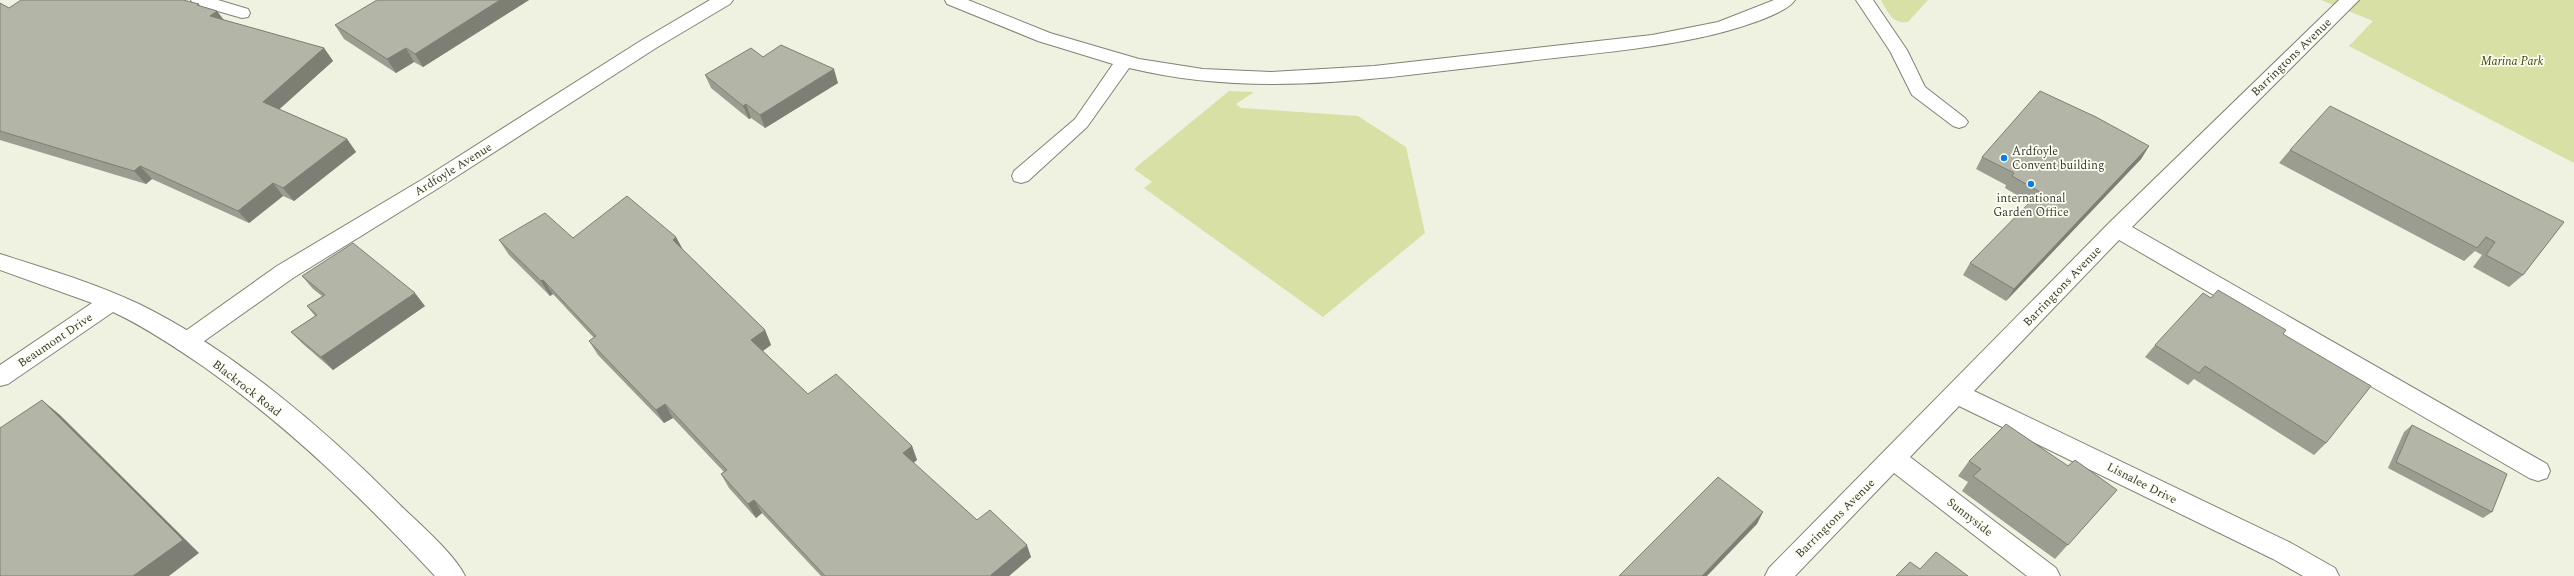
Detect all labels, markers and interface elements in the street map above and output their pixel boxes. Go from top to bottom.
street label: Barringtons Avenue [2247,14,2336,101]
park label: Marina Park [2481,52,2544,71]
street label: Ardfoyle Avenue [411,138,496,201]
place label: Ardfoyle Convent building [2012,142,2105,175]
marker: Ardfoyle Convent building [1999,153,2009,163]
marker: international Garden Office [2026,179,2036,189]
place label: international Garden Office [1993,189,2069,222]
street label: Barringtons Avenue [2019,241,2106,331]
street label: Beaumont Drive [14,308,97,373]
street label: Blackrock Road [208,355,286,422]
street label: Lisnalee Drive [2103,458,2180,509]
street label: Barringtons Avenue [1791,474,1880,563]
street label: Sunnyside [1942,493,1997,542]

